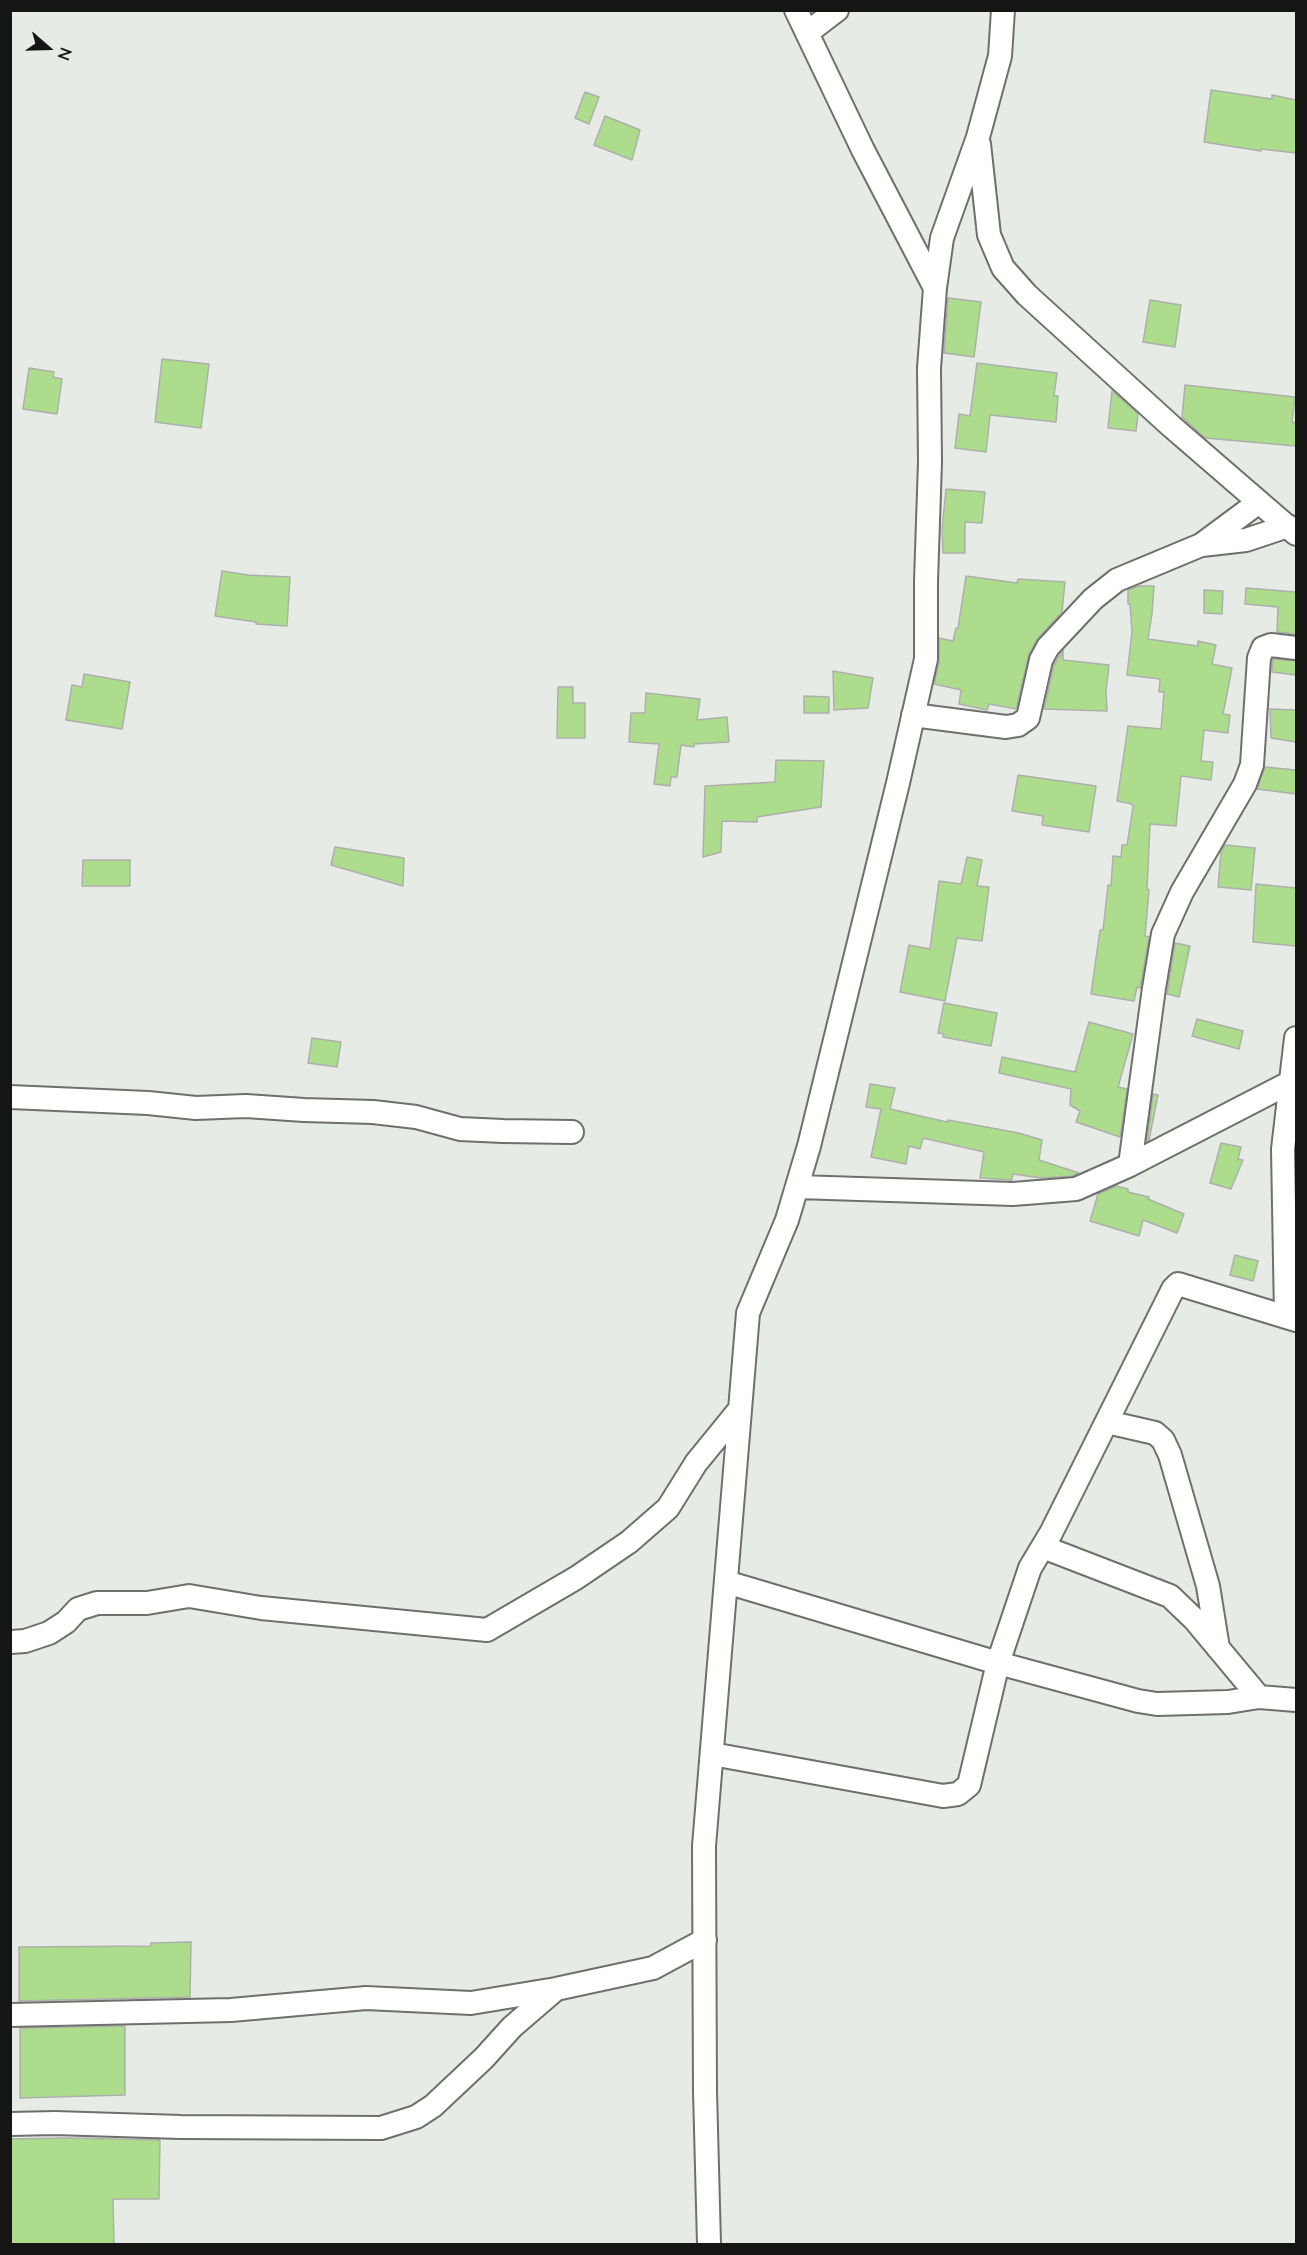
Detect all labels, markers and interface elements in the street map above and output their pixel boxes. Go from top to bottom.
north arrow [18,18,78,78]
text: N [54,45,76,63]

